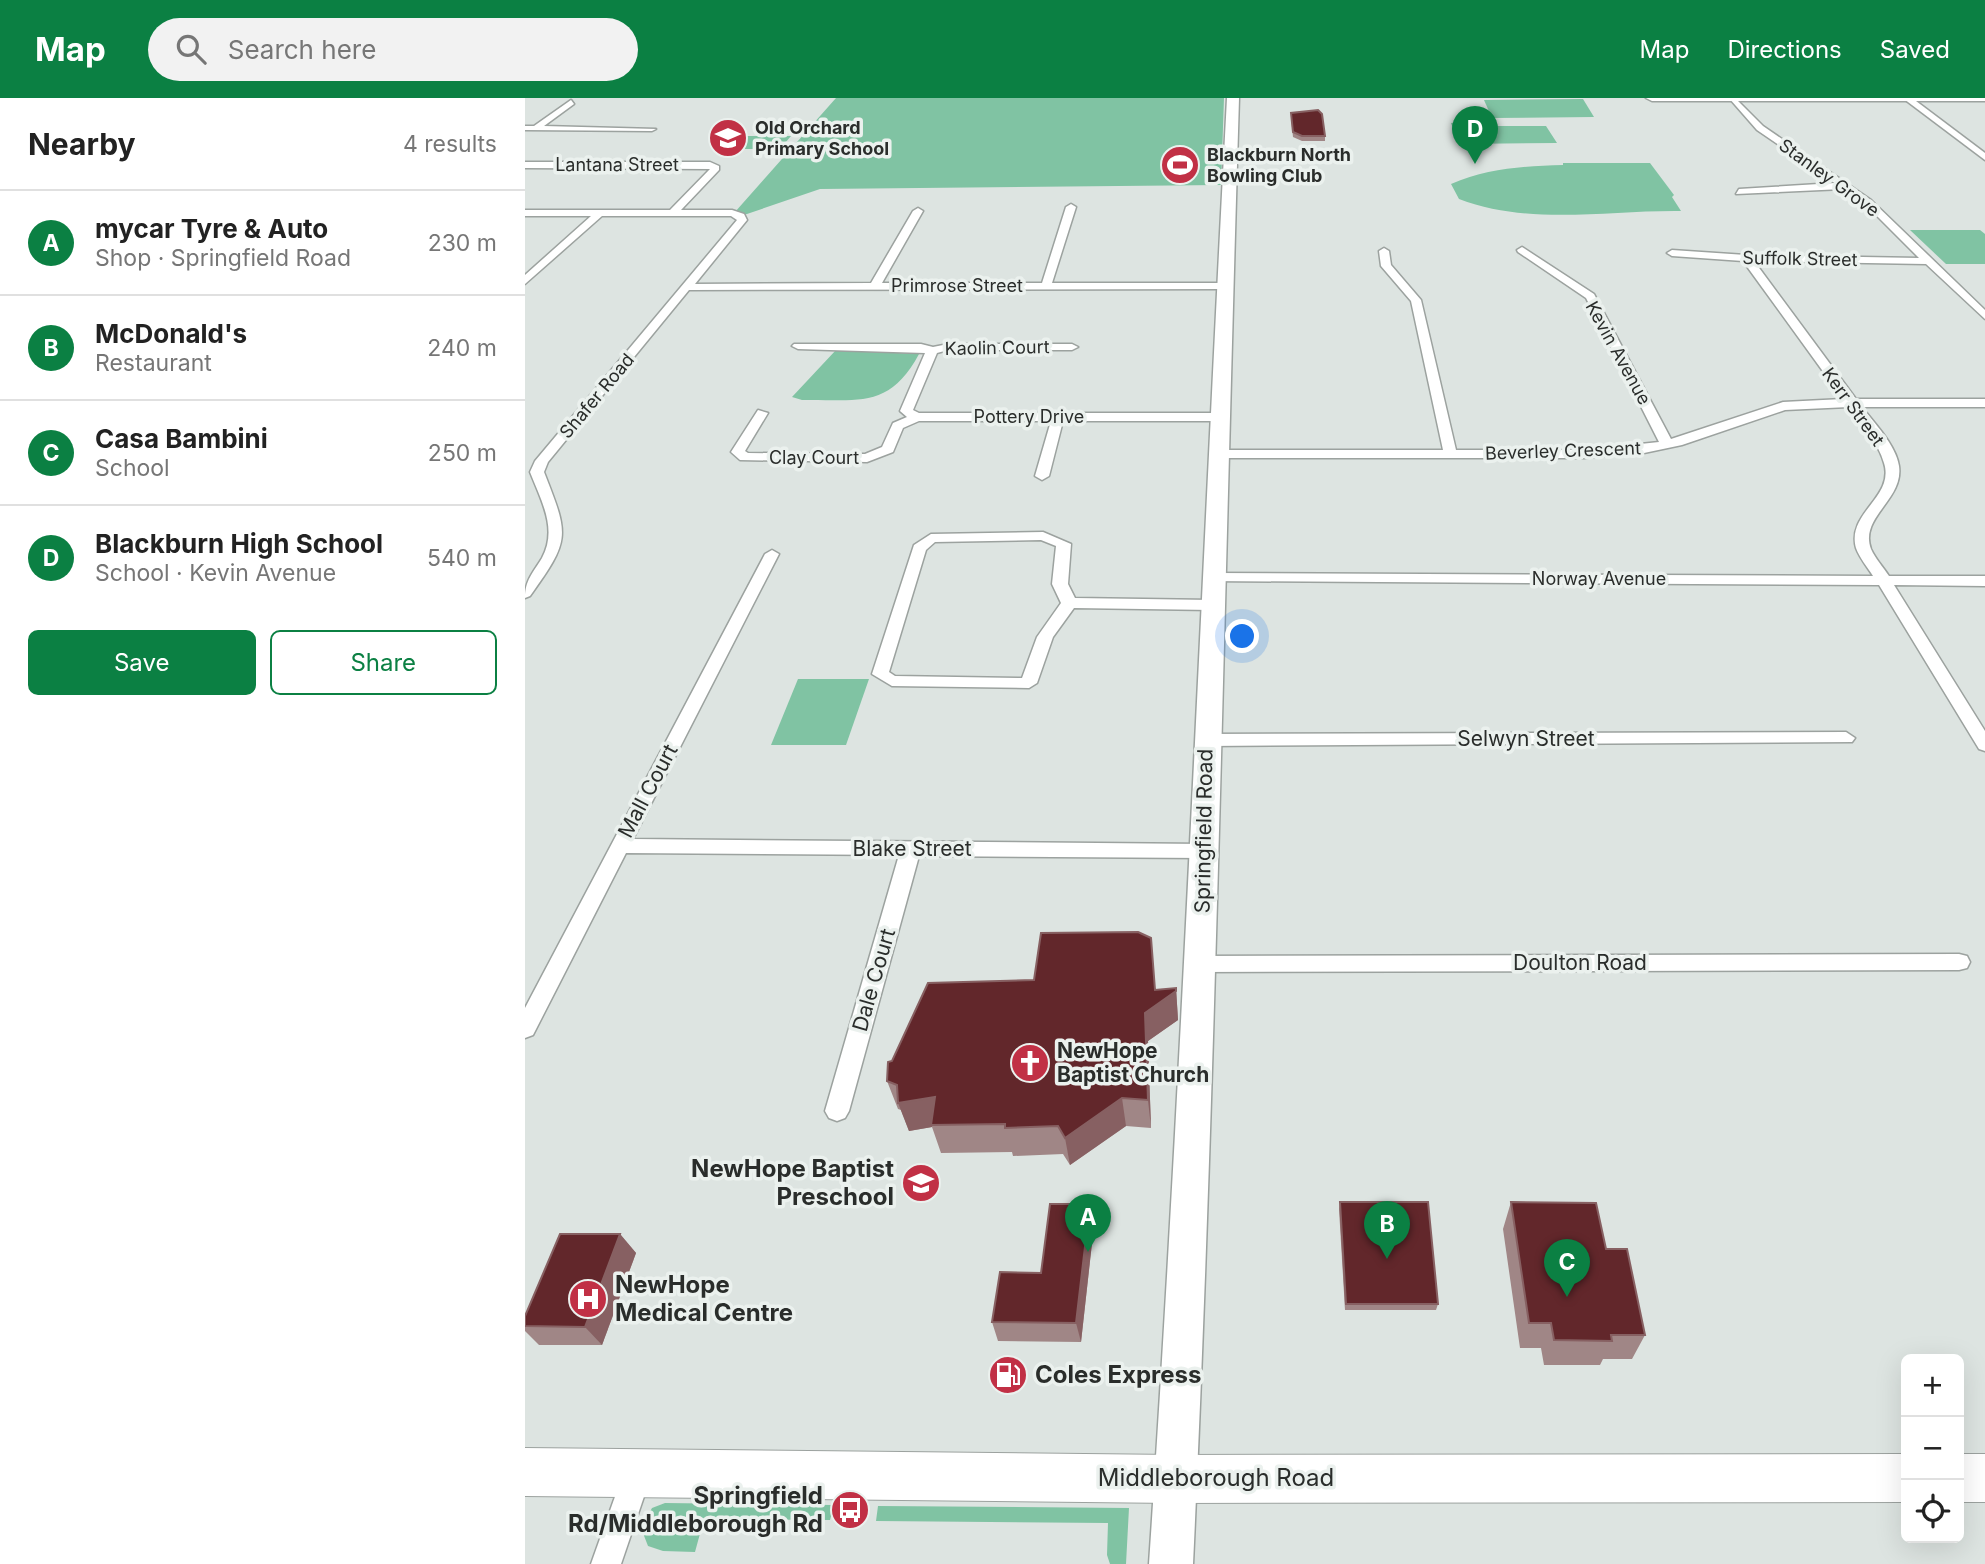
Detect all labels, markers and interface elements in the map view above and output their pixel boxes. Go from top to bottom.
search box [148,18,638,81]
text: Map [35,29,106,69]
icon: search [172,30,210,68]
text: Search here [228,34,376,65]
text: Map [1640,35,1689,64]
text: Directions [1727,35,1842,64]
text: Saved [1880,35,1950,64]
pin: D [1452,106,1498,164]
school or university icon: Old Orchard Primary School [707,117,749,159]
place label: Old Orchard Primary School [755,117,889,159]
text: Nearby [28,126,136,162]
text: 4 results [403,130,497,158]
street label: Stanley Grove [1775,134,1883,221]
sports icon: Blackburn North Bowling Club [1159,144,1201,186]
place label: Blackburn North Bowling Club [1207,144,1351,186]
street label: Lantana Street [555,154,679,175]
text: mycar Tyre & Auto [95,213,328,244]
text: A [42,229,60,257]
text: 230 m [428,229,497,257]
text: Shop · Springfield Road [95,244,351,272]
street label: Suffolk Street [1742,247,1858,270]
street label: Primrose Street [891,275,1023,296]
street label: Kevin Avenue [1581,297,1655,408]
text: McDonald's [95,318,247,349]
text: B [43,334,59,362]
text: 240 m [427,334,497,362]
street label: Kaolin Court [944,336,1050,359]
text: Restaurant [95,349,212,377]
street label: Shafer Road [555,349,638,442]
street label: Kerr Street [1818,363,1889,450]
street label: Pottery Drive [974,406,1084,427]
text: Casa Bambini [95,423,268,454]
street label: Beverley Crescent [1485,437,1641,464]
text: C [42,439,60,467]
text: 250 m [428,439,497,467]
street label: Clay Court [769,447,859,468]
text: School [95,454,170,482]
text: Blackburn High School [95,528,383,559]
text: D [43,544,59,572]
text: 540 m [427,544,497,572]
text: School · Kevin Avenue [95,559,336,587]
street label: Norway Avenue [1532,568,1666,589]
your location [1225,619,1259,653]
button: Save [28,630,256,695]
button: Share [270,630,497,695]
street label: Selwyn Street [1457,726,1595,751]
street label: Mall Court [613,740,683,842]
street label: Springfield Road [1190,749,1217,913]
street label: Blake Street [852,836,972,861]
street label: Dale Court [847,926,900,1034]
street label: Doulton Road [1513,950,1647,975]
place label: NewHope Baptist Church [1057,1038,1209,1087]
church icon: NewHope Baptist Church [1009,1042,1051,1084]
place label: NewHope Baptist Preschool [691,1154,894,1211]
school or university icon: NewHope Baptist Preschool [900,1162,942,1204]
pin: A [1065,1194,1111,1252]
pin: B [1364,1201,1410,1259]
pin: C [1544,1239,1590,1297]
place label: NewHope Medical Centre [615,1270,793,1327]
hospital icon: NewHope Medical Centre [567,1278,609,1320]
fuel station icon: Coles Express [987,1354,1029,1396]
map controls [1901,1354,1964,1543]
button: + [1901,1354,1964,1417]
place label: Coles Express [1035,1360,1201,1389]
button: − [1901,1417,1964,1480]
street label: Middleborough Road [1098,1463,1334,1492]
button: locate [1901,1480,1964,1543]
place label: Springfield Rd/Middleborough Rd [568,1481,823,1538]
bus stop icon: Springfield Rd/Middleborough Rd [829,1489,871,1531]

